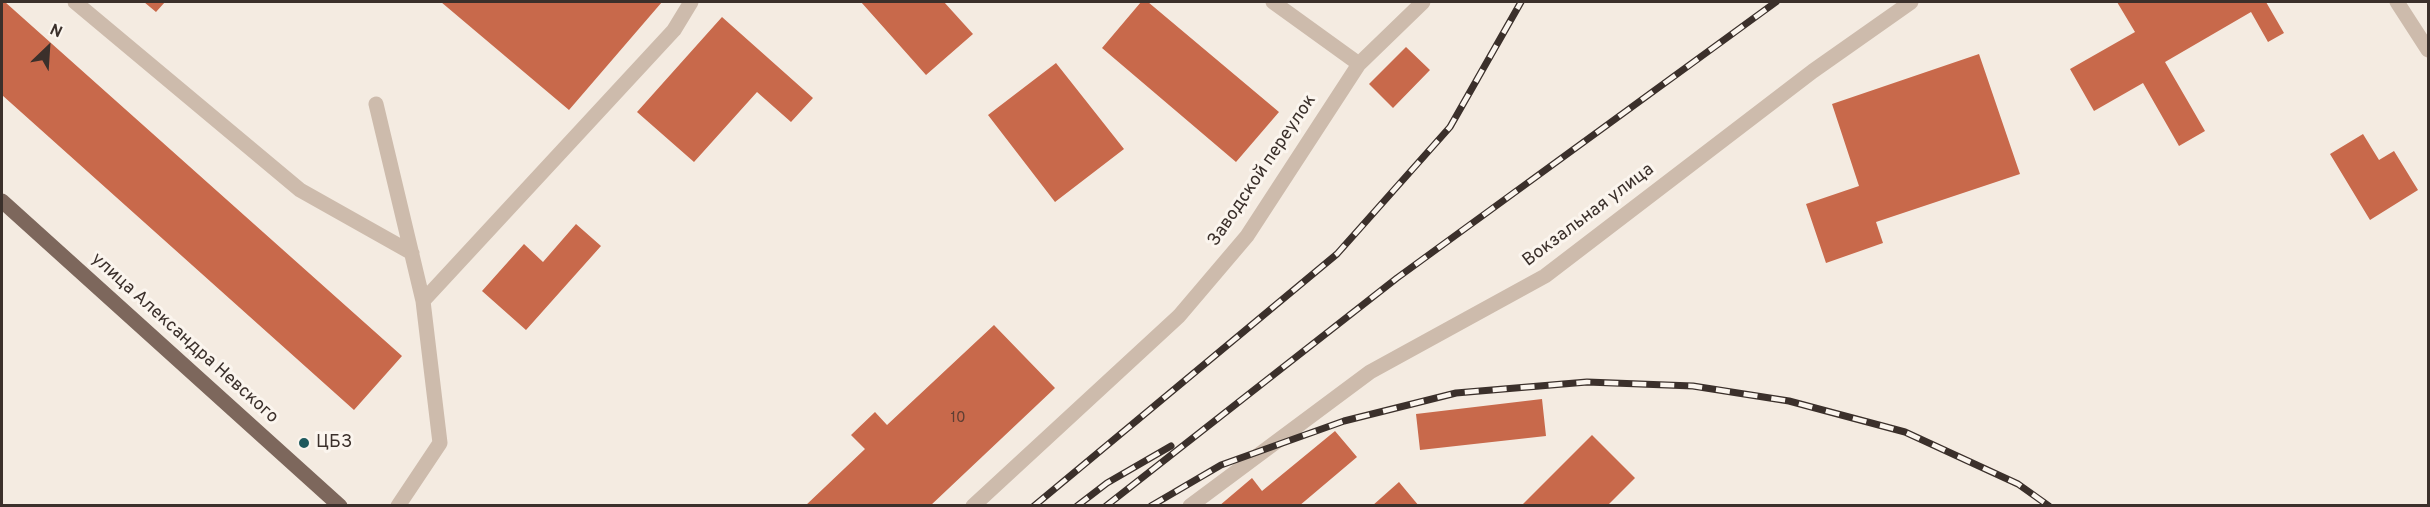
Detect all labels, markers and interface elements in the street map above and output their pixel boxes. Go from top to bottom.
north arrow [18,18,78,78]
text: N [46,20,65,43]
street label: Заводской переулок [1204,91,1322,251]
street label: Вокзальная улица [1519,160,1659,272]
street label: улица Александра Невского [86,249,282,429]
house number: 10 [950,410,966,428]
place label: ЦБЗ [316,432,352,454]
marker: ЦБЗ [297,436,311,450]

